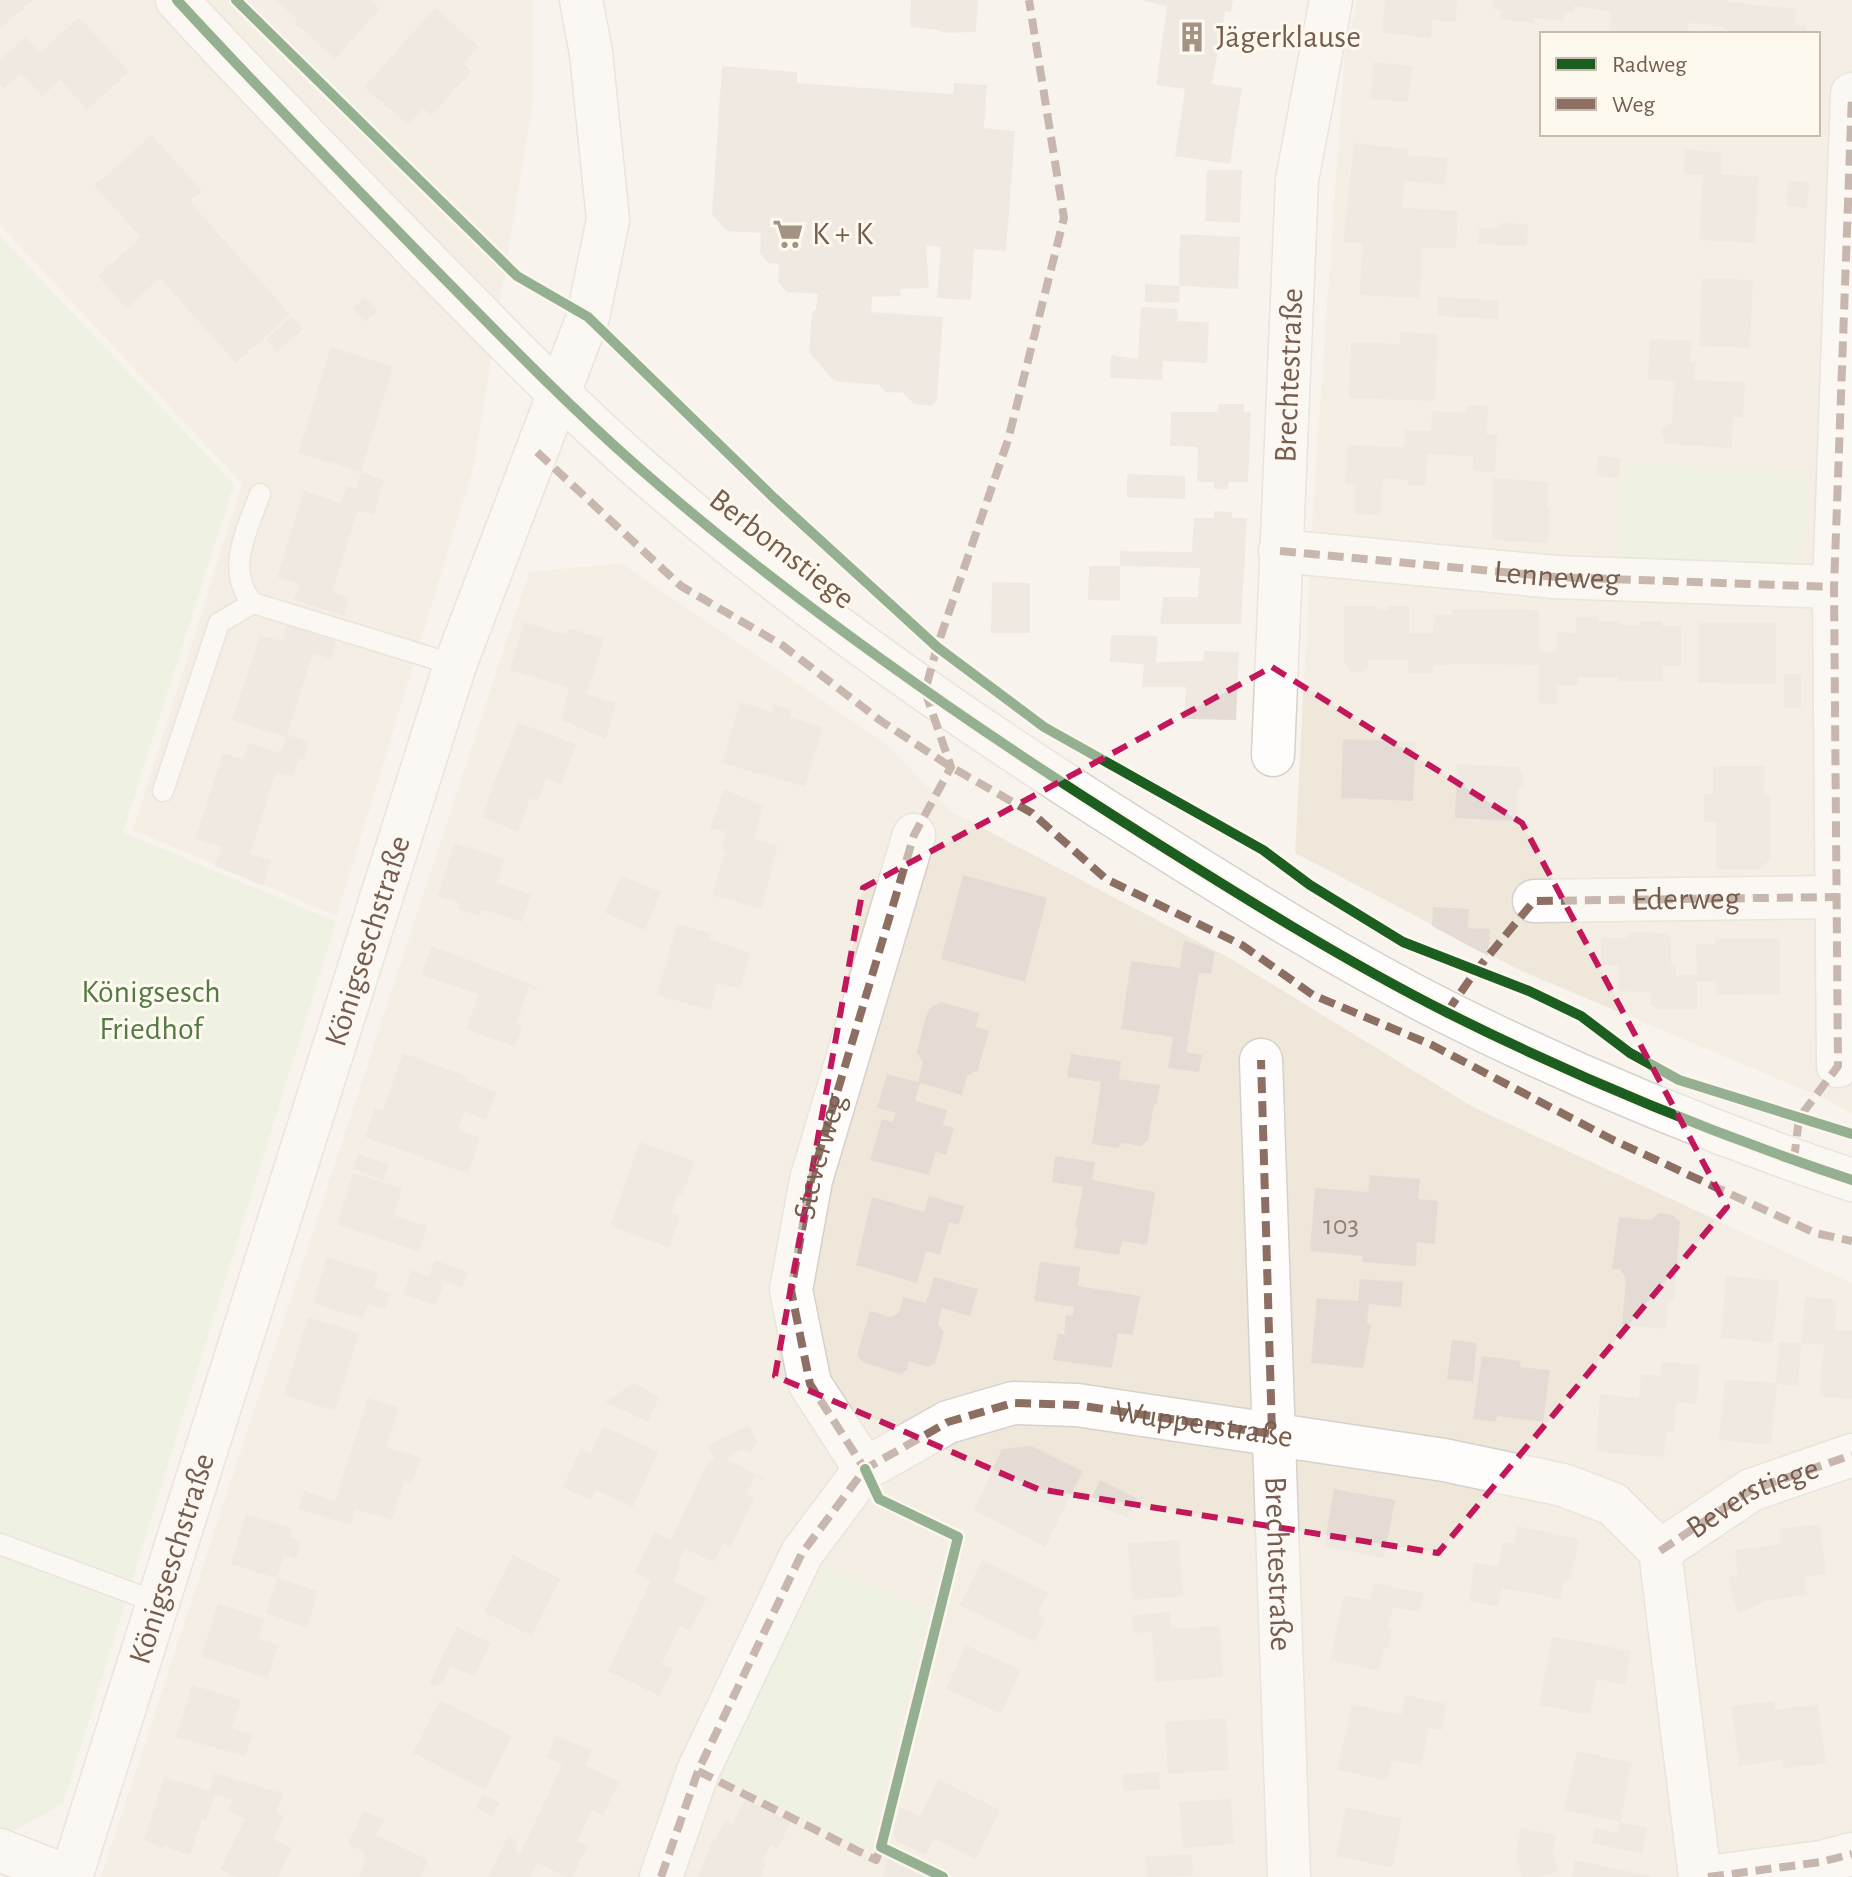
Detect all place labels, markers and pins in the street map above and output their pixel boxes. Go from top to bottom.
building icon: Jägerklause [1175,20,1209,54]
place label: Jägerklause [1216,21,1361,53]
supermarket icon: K + K [771,217,805,251]
place label: K + K [812,218,873,250]

